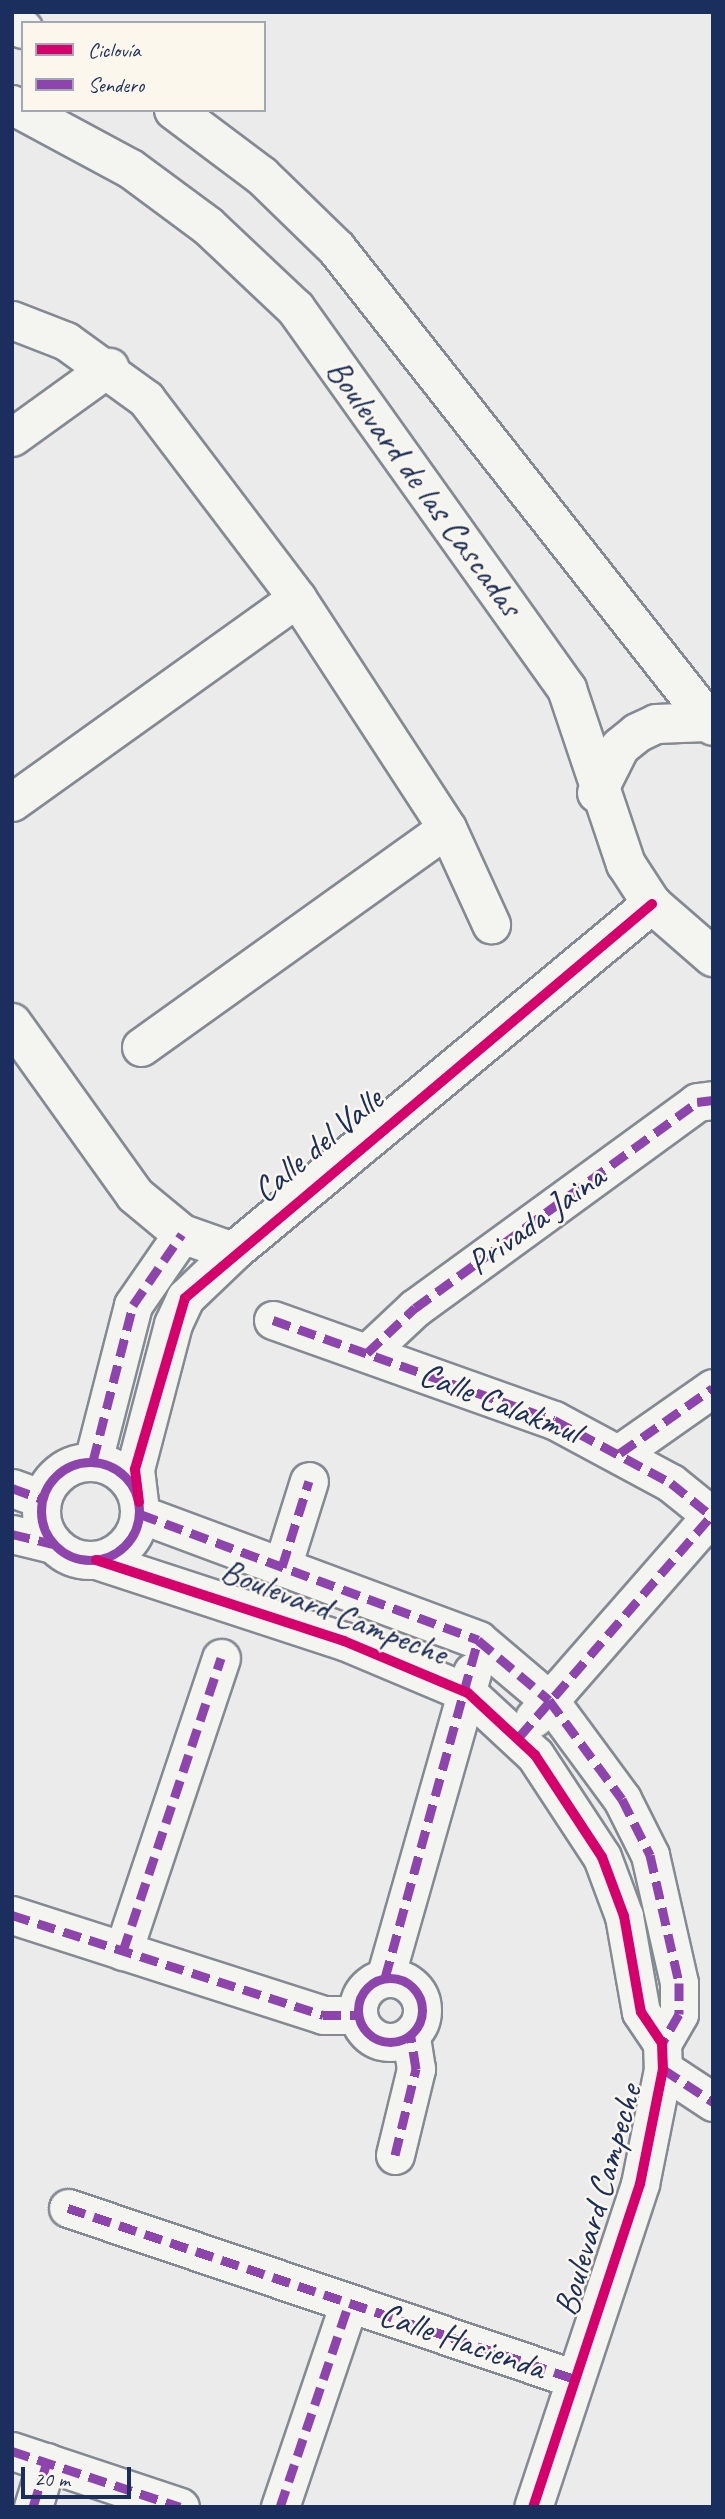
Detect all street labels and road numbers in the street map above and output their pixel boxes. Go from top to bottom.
street label: Boulevard de las Cascadas [317,351,531,625]
street label: Calle del Valle [244,1078,392,1212]
street label: Privada Jaina [459,1156,613,1284]
street label: Calle Calakmul [415,1354,585,1452]
street label: Boulevard Campeche [215,1550,453,1674]
street label: Boulevard Campeche [545,2079,651,2321]
street label: Calle Hacienda [373,2293,551,2389]

